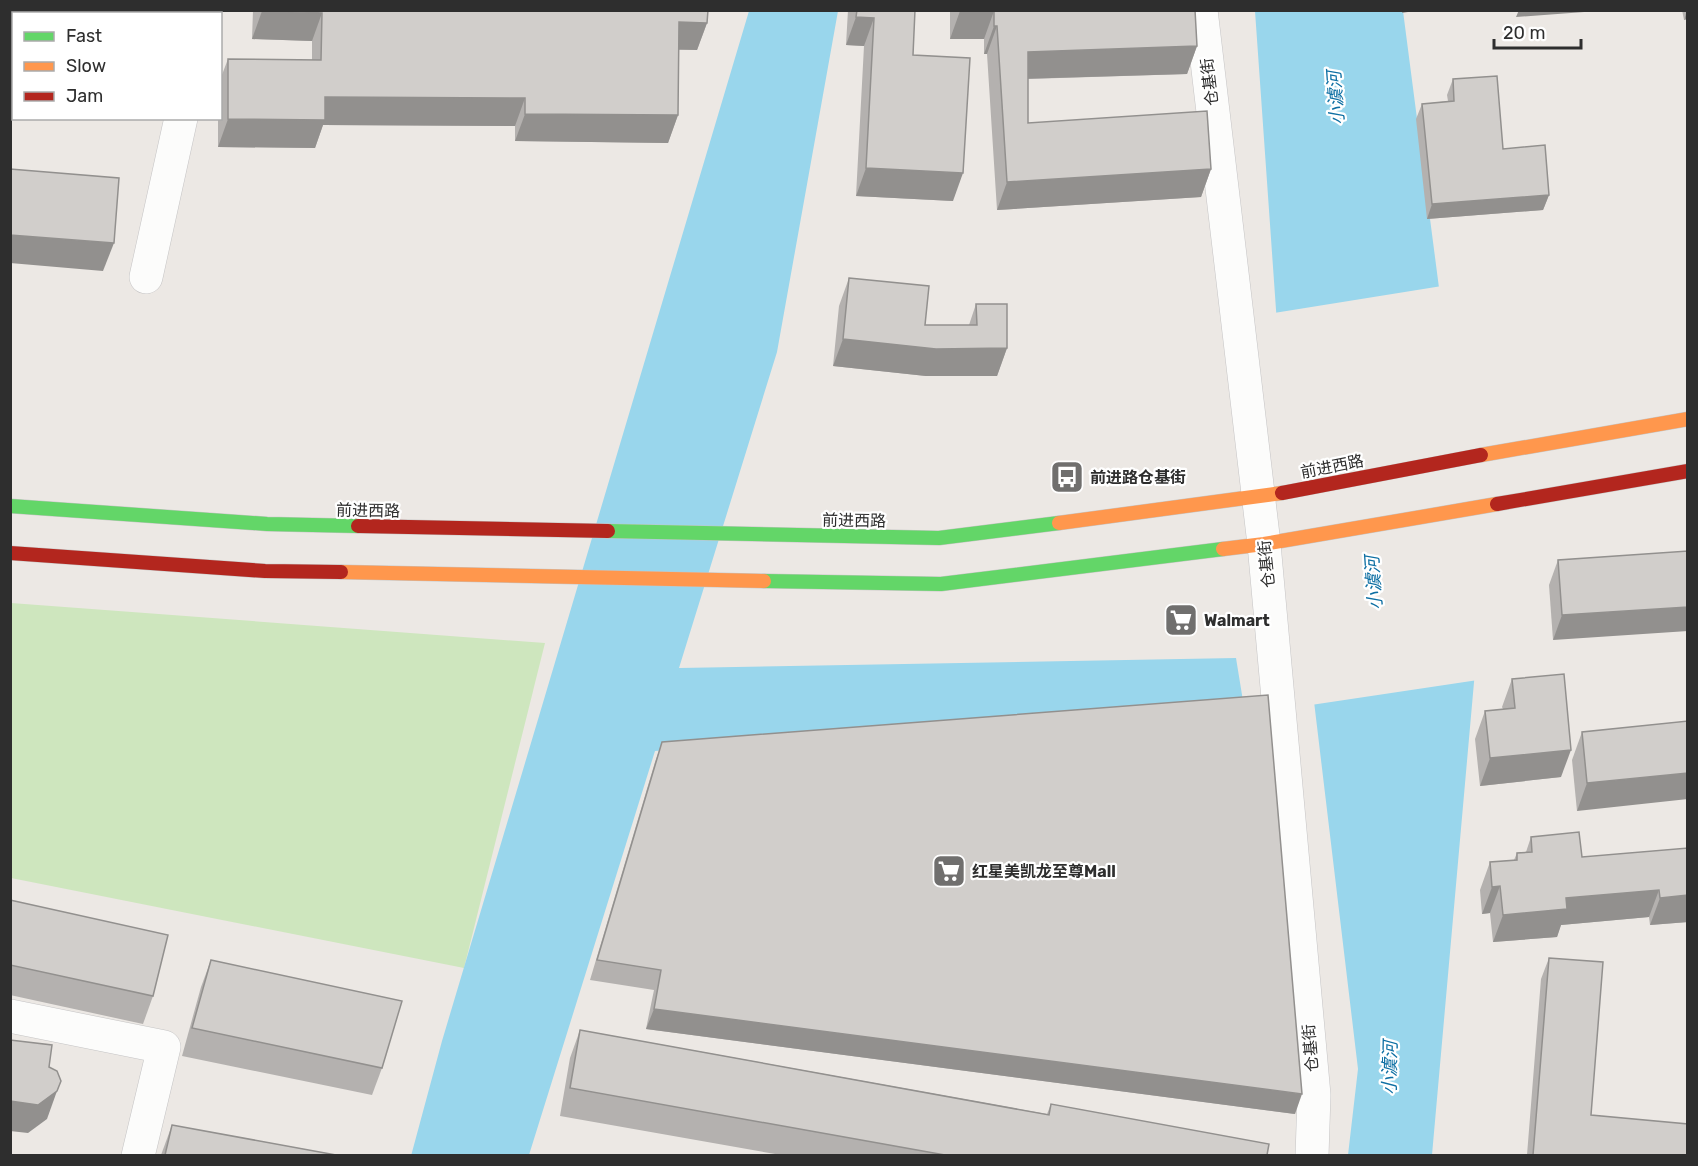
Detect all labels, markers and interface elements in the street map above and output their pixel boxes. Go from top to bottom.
legend [12,12,222,120]
scale bar [1494,12,1581,50]
text: 20 m [1503,22,1545,44]
text: Fast [66,25,102,47]
text: Slow [66,55,106,77]
street label: 仓基街 [1197,57,1222,107]
water label: 小澞河 [1323,67,1349,126]
text: Jam [66,85,103,107]
street label: 前进西路 [1299,451,1365,482]
bus stop icon: 前进路仓基街 [1049,459,1085,495]
place label: 前进路仓基街 [1090,468,1186,487]
street label: 前进西路 [336,500,400,521]
street label: 前进西路 [822,510,886,531]
street label: 仓基街 [1255,539,1278,589]
water label: 小澞河 [1361,552,1387,611]
supermarket icon: Walmart [1163,602,1199,638]
place label: Walmart [1204,611,1270,630]
supermarket icon: 红星美凯龙至尊Mall [931,853,967,889]
place label: 红星美凯龙至尊Mall [972,862,1116,881]
street label: 仓基街 [1299,1023,1322,1073]
water label: 小澞河 [1379,1038,1402,1095]

